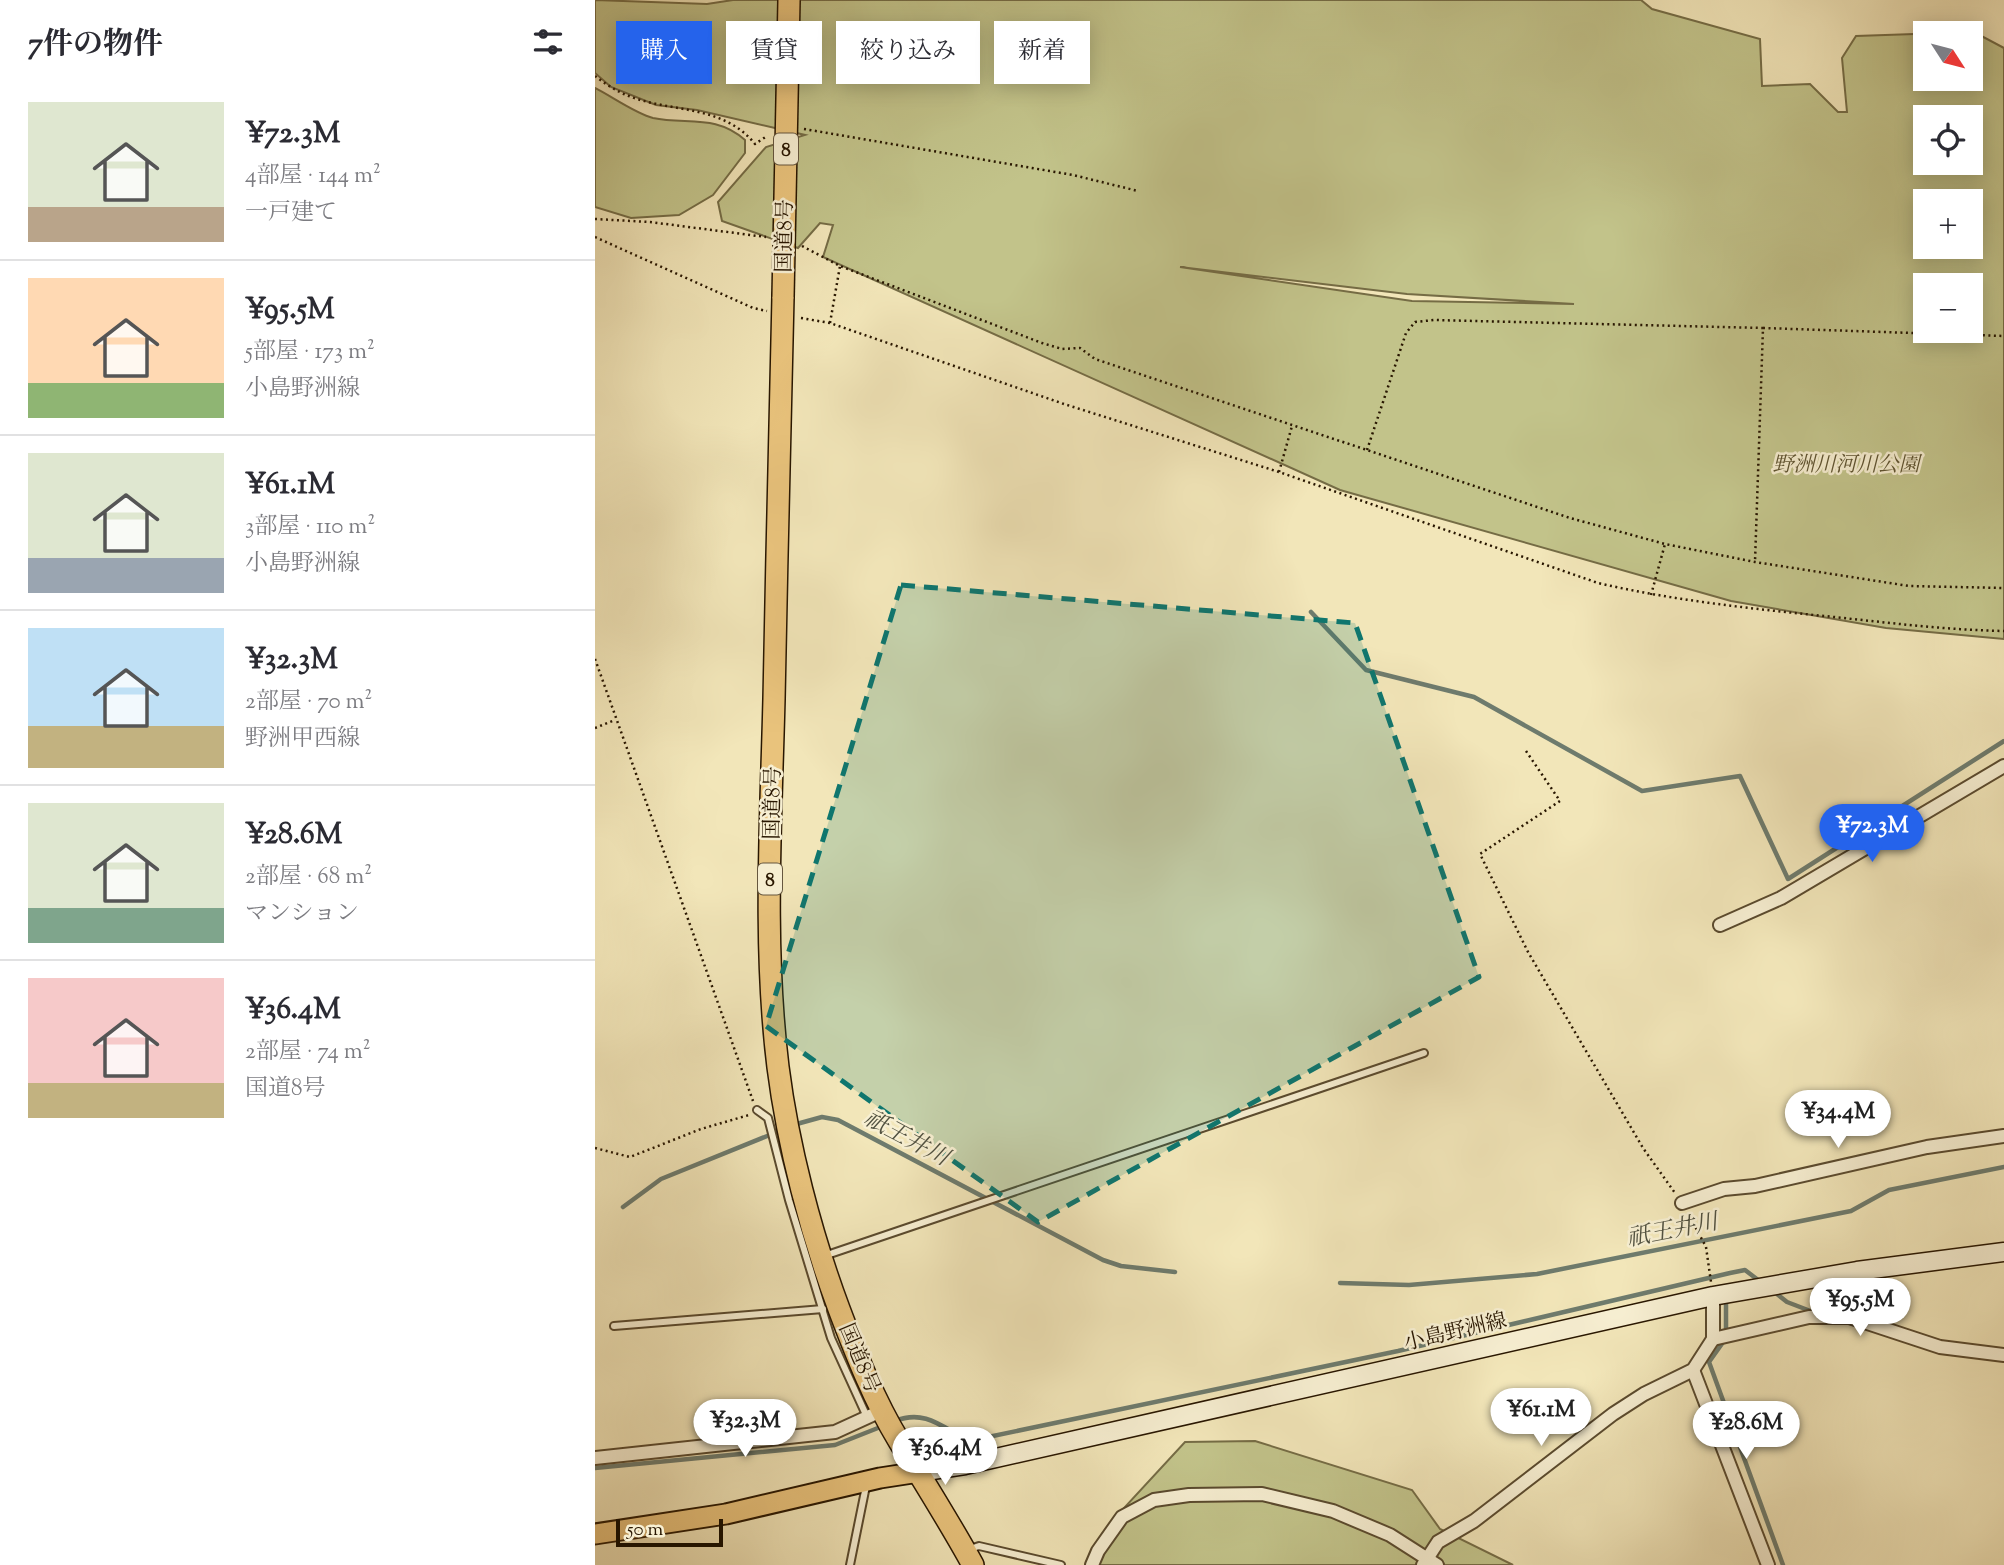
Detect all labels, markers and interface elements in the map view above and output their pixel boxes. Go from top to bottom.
chip: 購入 [616,21,712,84]
chip: 賃貸 [726,21,822,84]
chip: 絞り込み [836,21,980,84]
chip: 新着 [994,21,1090,84]
north arrow [1913,21,1983,91]
map controls [1913,21,1983,343]
icon: filters [529,23,567,61]
text: 7件の物件 [28,24,163,67]
button: locate [1913,105,1983,175]
text: ¥72.3M [245,113,340,156]
icon: home [84,130,168,214]
road number: 8 [774,134,798,164]
text: 4部屋 · 144 m² [245,160,381,193]
button: + [1913,189,1983,259]
text: 一戸建て [245,197,337,230]
street label: 国道8号 [770,199,802,273]
button: − [1913,273,1983,343]
text: ¥95.5M [245,289,335,332]
icon: home [84,306,168,390]
text: 5部屋 · 173 m² [245,336,375,369]
text: 小島野洲線 [245,373,360,406]
park label: 野洲川河川公園 [1773,451,1922,481]
text: ¥61.1M [245,464,335,507]
icon: home [84,481,168,565]
text: 3部屋 · 110 m² [245,511,375,544]
text: 小島野洲線 [245,548,360,581]
text: ¥32.3M [245,639,338,682]
icon: home [84,656,168,740]
text: 2部屋 · 70 m² [245,686,372,719]
text: 野洲甲西線 [245,723,360,756]
street label: 国道8号 [758,766,790,840]
pin: ¥72.3M [1815,804,1929,864]
text: ¥72.3M [1835,810,1909,843]
text: ¥28.6M [245,814,342,857]
icon: home [84,831,168,915]
text: 2部屋 · 68 m² [245,861,372,894]
road number: 8 [758,864,782,894]
text: マンション [245,898,359,931]
text: ¥36.4M [245,989,341,1032]
icon: home [84,1006,168,1090]
text: 2部屋 · 74 m² [245,1036,371,1069]
text: 国道8号 [245,1073,326,1106]
pin: ¥34.4M [1781,1090,1895,1150]
text: ¥34.4M [1801,1096,1875,1129]
water label: 祇王井川 [857,1103,957,1177]
water label: 祇王井川 [1624,1206,1724,1256]
pin: ¥95.5M [1803,1278,1917,1338]
text: ¥95.5M [1826,1284,1894,1317]
street label: 小島野洲線 [1401,1307,1510,1359]
street label: 国道8号 [830,1319,886,1398]
pin: ¥61.1M [1484,1388,1598,1448]
text: ¥61.1M [1506,1394,1576,1427]
pin: ¥32.3M [688,1400,802,1459]
pin: ¥28.6M [1689,1402,1803,1461]
text: ¥32.3M [709,1405,781,1438]
text: ¥28.6M [1709,1407,1783,1440]
pin: ¥36.4M [888,1428,1002,1487]
text: ¥36.4M [908,1433,982,1466]
scale bar [616,1516,723,1548]
text: 50 m [627,1517,663,1544]

